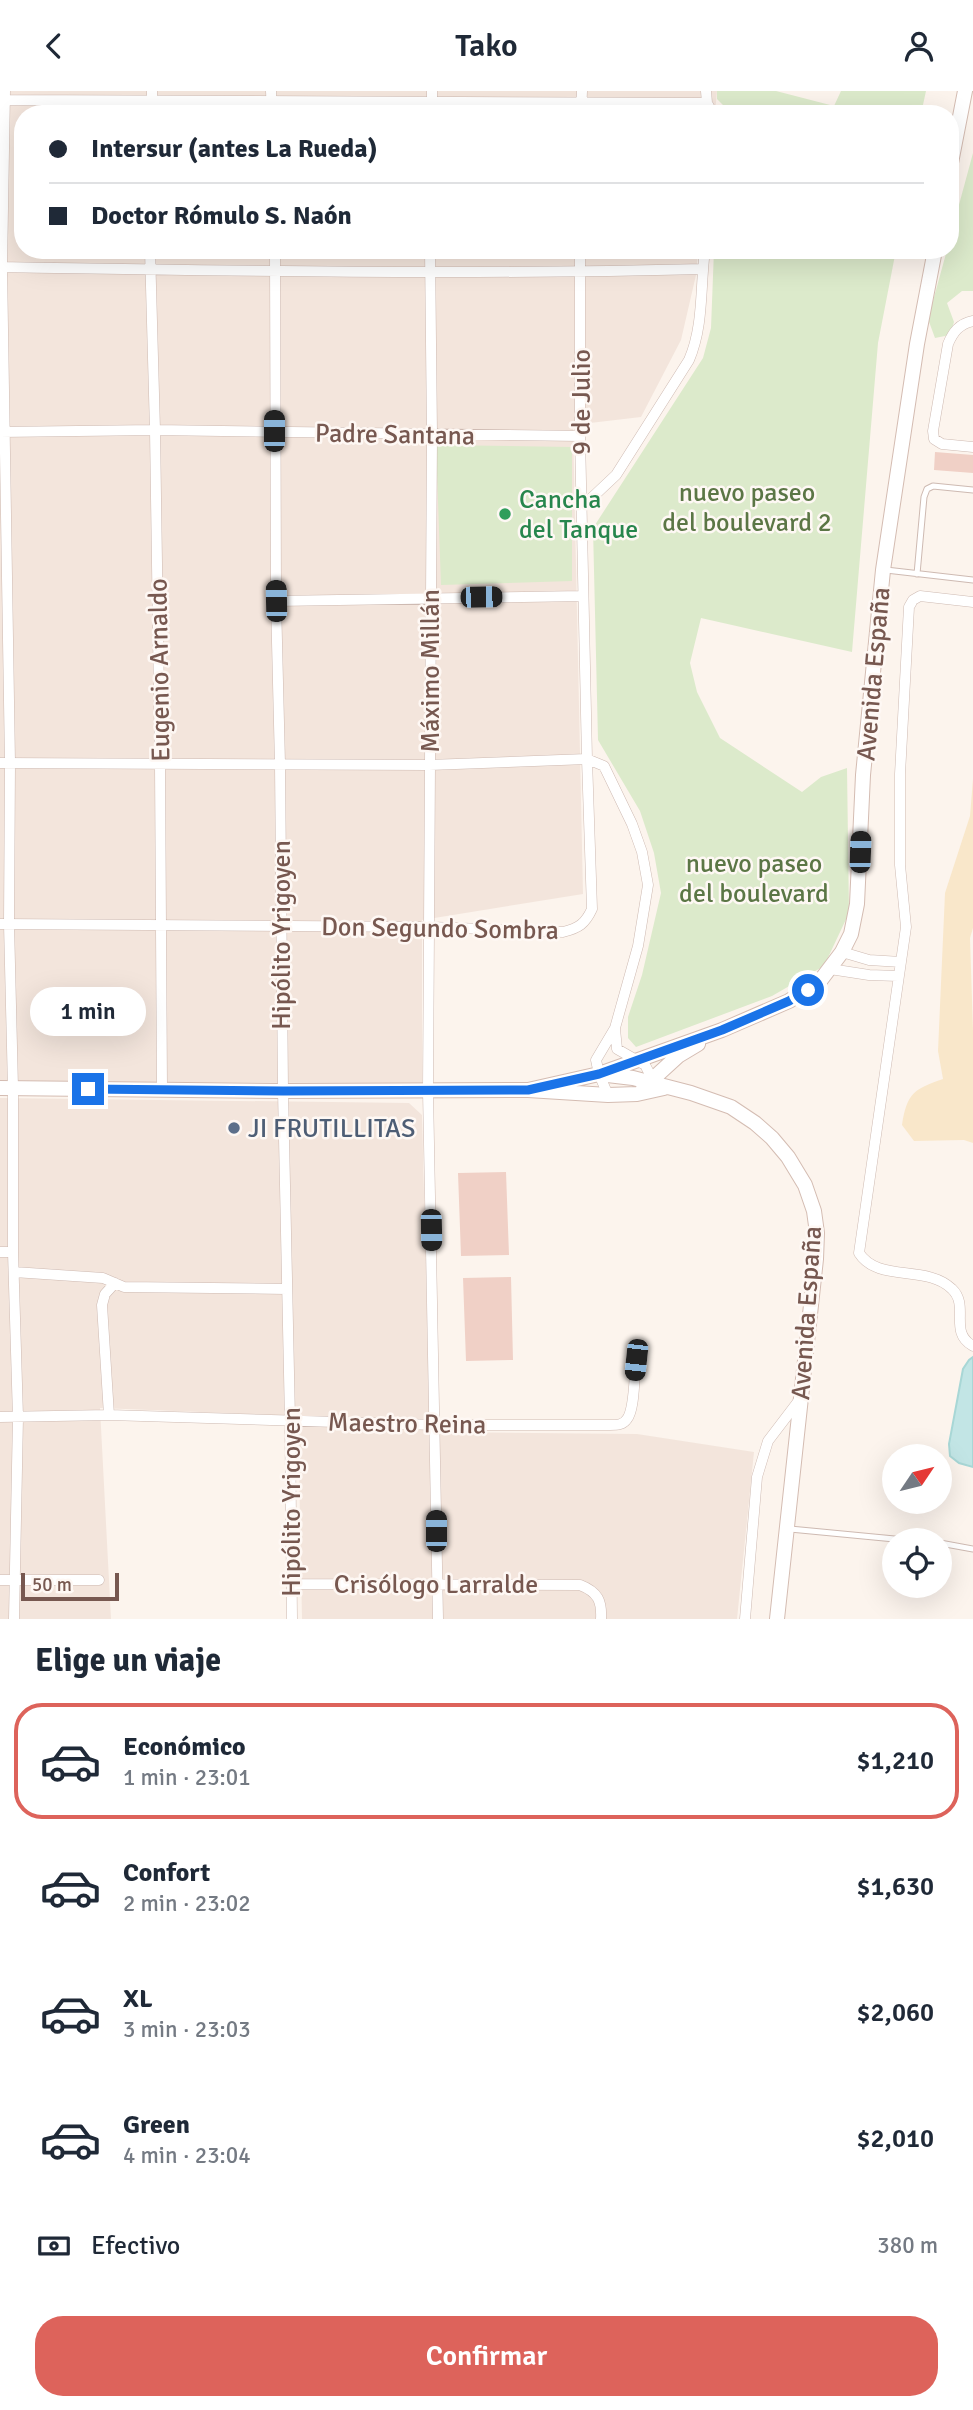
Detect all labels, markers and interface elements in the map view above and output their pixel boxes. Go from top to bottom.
text: Tako [455,26,518,65]
icon: back [35,27,73,65]
icon: person [900,27,938,65]
text: Intersur (antes La Rueda) [91,133,377,165]
text: Doctor Rómulo S. Naón [91,200,352,232]
street label: 9 de Julio [566,349,598,455]
car [264,410,285,452]
street label: Padre Santana [315,418,475,452]
park label: nuevo paseo del boulevard 2 [662,477,832,539]
place label: Cancha del Tanque [519,484,638,546]
marker: Cancha del Tanque [497,506,513,522]
street label: Eugenio Arnaldo [142,578,178,762]
car [266,580,287,622]
car [460,586,503,608]
street label: Avenida España [850,586,898,762]
street label: Máximo Millán [415,589,447,753]
car [849,831,872,873]
street label: Hipólito Yrigoyen [266,840,298,1030]
park label: nuevo paseo del boulevard [679,848,829,910]
street label: Don Segundo Sombra [321,911,559,947]
route start [792,974,824,1006]
callout: 1 min [30,988,146,1037]
text: 1 min [60,997,116,1026]
route end [72,1073,104,1105]
place label: JI FRUTILLITAS [248,1113,415,1145]
marker: JI FRUTILLITAS [226,1120,242,1136]
car [421,1209,442,1251]
street label: Avenida España [785,1225,829,1401]
car [624,1338,649,1382]
street label: Hipólito Yrigoyen [276,1407,308,1597]
street label: Maestro Reina [327,1407,487,1441]
north arrow [882,1444,952,1514]
map controls [882,1444,952,1598]
car [426,1510,447,1552]
button: locate [882,1528,952,1598]
street label: Crisólogo Larralde [334,1569,538,1601]
scale bar [21,1570,119,1602]
text: 50 m [32,1573,72,1597]
text: Elige un viaje [35,1641,221,1680]
icon: car [39,1730,102,1793]
text: Económico [123,1731,246,1763]
text: $1,210 [856,1745,934,1777]
text: 1 min · 23:01 [123,1763,251,1792]
icon: car [39,1856,102,1919]
text: Confort [123,1857,210,1889]
text: $1,630 [856,1871,934,1903]
text: 2 min · 23:02 [123,1889,251,1918]
icon: car [39,1982,102,2045]
text: XL [123,1983,153,2015]
text: $2,060 [856,1997,934,2029]
text: 3 min · 23:03 [123,2015,251,2044]
icon: car [39,2108,102,2171]
text: Green [123,2109,190,2141]
text: $2,010 [856,2123,934,2155]
text: 4 min · 23:04 [123,2141,251,2170]
icon: cash [35,2227,73,2265]
text: Efectivo [91,2230,180,2262]
text: 380 m [877,2231,938,2260]
button: Confirmar [35,2316,938,2396]

